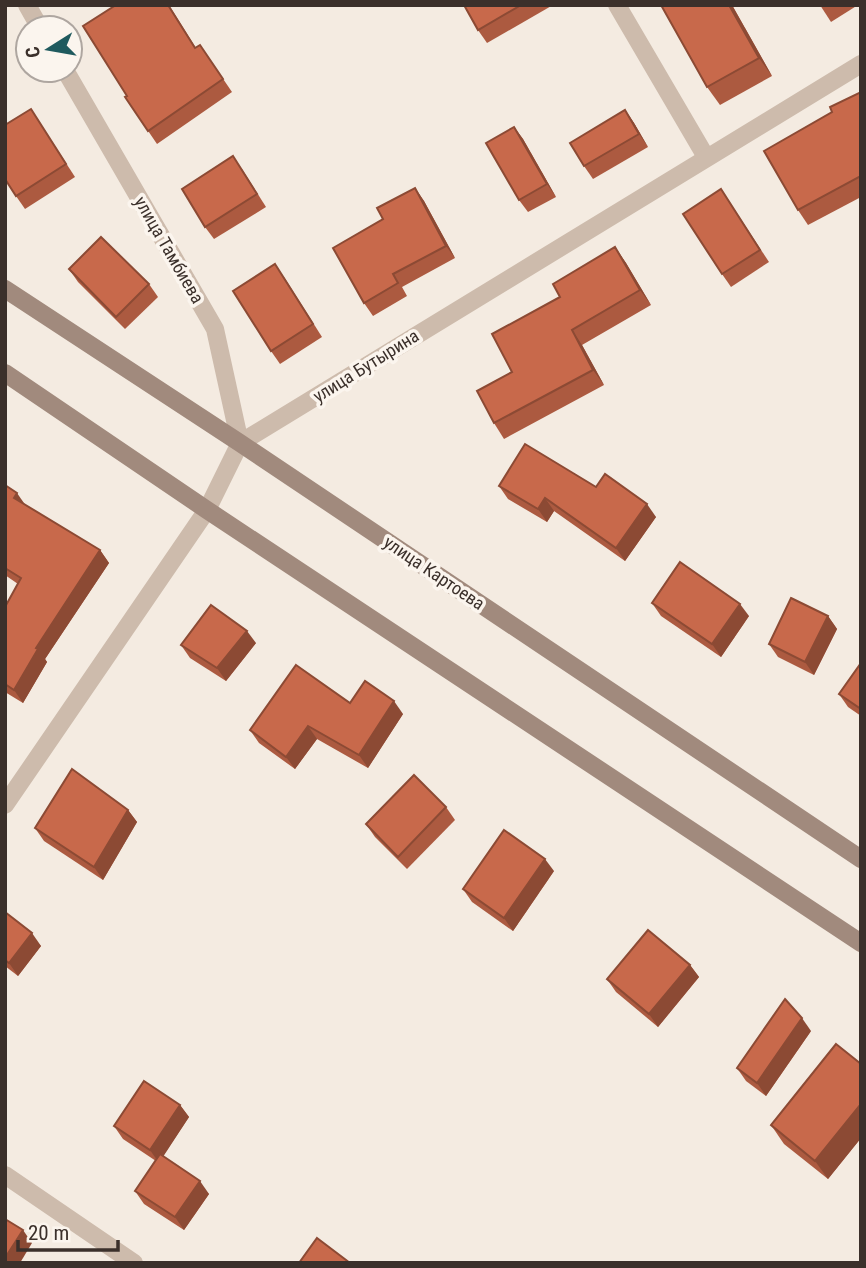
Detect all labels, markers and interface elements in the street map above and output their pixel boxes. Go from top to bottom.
north arrow [14,14,84,84]
text: С [20,44,45,60]
street label: улица Тамбиева [130,193,208,307]
street label: улица Бутырина [309,325,423,406]
street label: улица Картоева [380,531,489,614]
scale bar [18,1208,117,1252]
text: 20 m [28,1221,69,1245]

